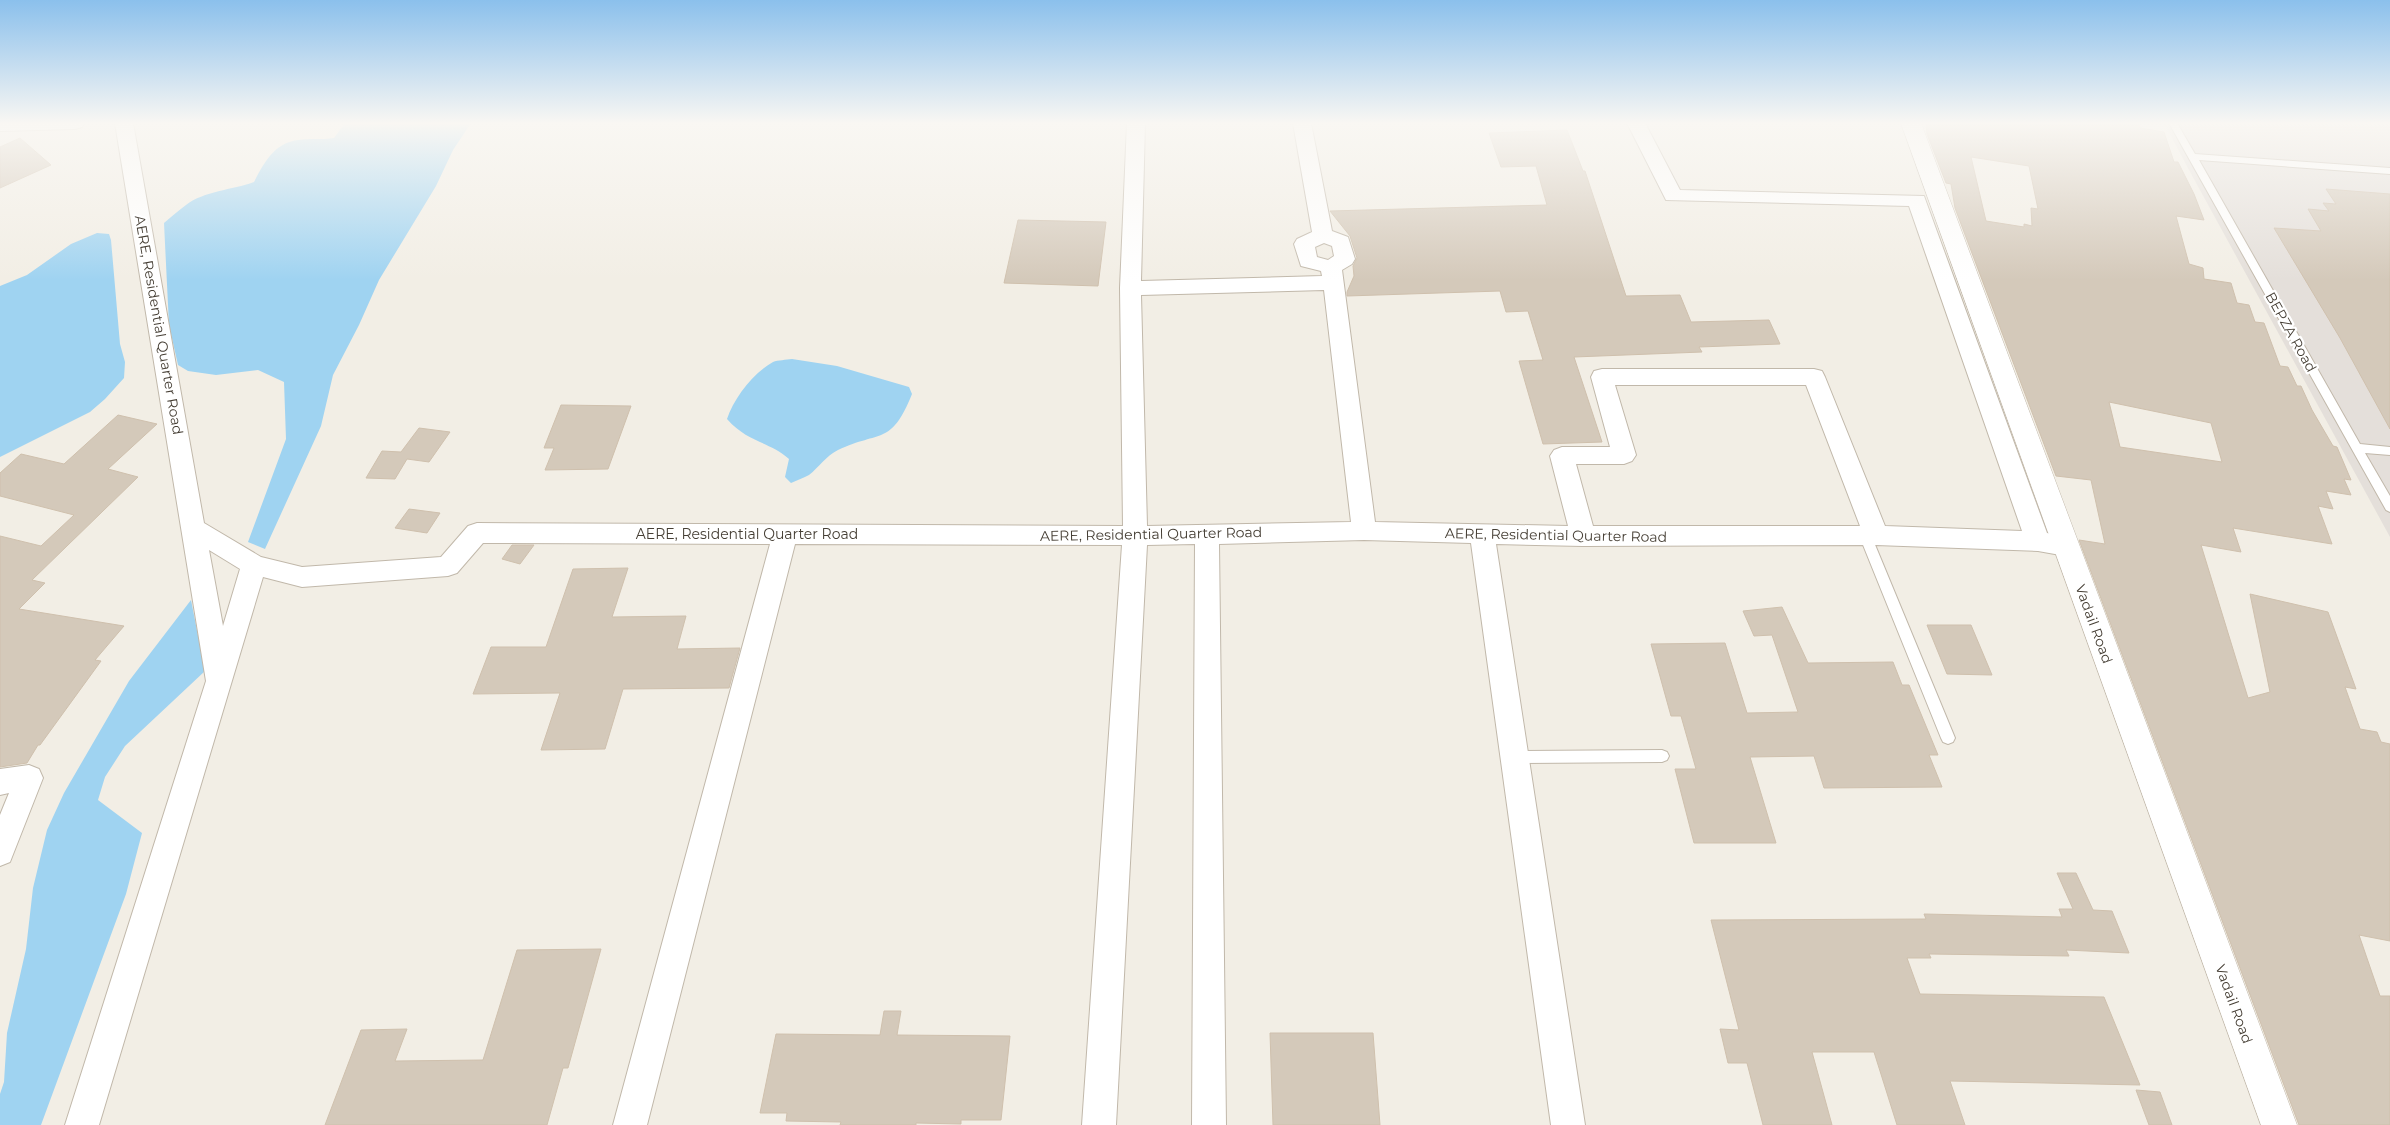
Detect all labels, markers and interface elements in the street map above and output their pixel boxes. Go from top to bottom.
street label: AERE, Residential Quarter Road [131,214,187,436]
street label: BEPZA Road [2262,289,2320,375]
street label: AERE, Residential Quarter Road [1040,523,1262,545]
street label: AERE, Residential Quarter Road [1445,524,1667,546]
street label: AERE, Residential Quarter Road [636,525,858,543]
street label: Vadail Road [2071,582,2117,666]
street label: Vadail Road [2211,962,2257,1046]

